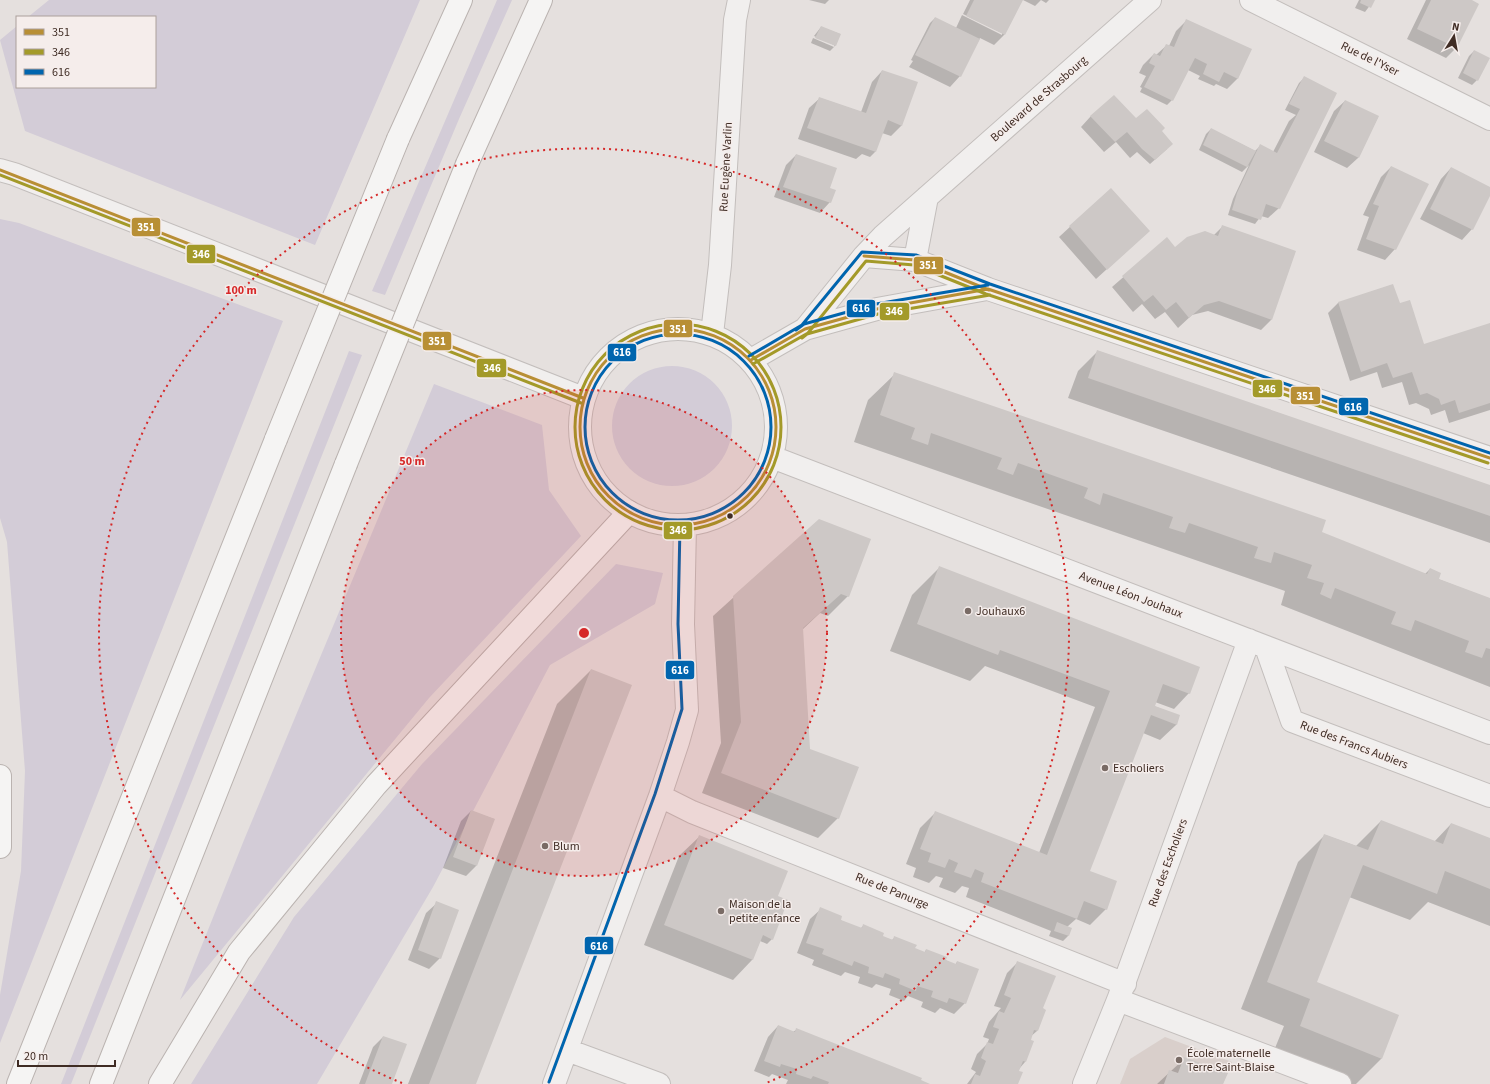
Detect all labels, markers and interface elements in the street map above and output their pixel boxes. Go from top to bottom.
legend [16,16,156,88]
north arrow [1434,16,1474,56]
text: N [1451,19,1461,35]
text: 351 [52,24,70,41]
street label: Rue de l'Yser [1338,38,1403,81]
text: 346 [52,44,70,61]
street label: Boulevard de Strasbourg [987,52,1091,146]
text: 616 [52,64,70,81]
street label: Rue Eugène Varlin [715,122,737,212]
line badge: 351 [131,217,161,237]
text: 351 [137,220,155,235]
line badge: 346 [186,244,216,264]
text: 346 [192,247,210,262]
line badge: 351 [913,256,944,275]
text: 351 [919,258,937,273]
text: 100 m [225,282,257,299]
line badge: 616 [846,299,876,318]
text: 616 [852,301,870,316]
line badge: 346 [879,302,910,321]
text: 346 [885,304,903,319]
line badge: 351 [663,319,693,338]
text: 351 [669,322,687,337]
line badge: 351 [422,331,452,351]
text: 351 [428,334,446,349]
line badge: 616 [607,343,637,362]
text: 616 [613,345,631,360]
line badge: 346 [476,358,507,378]
text: 346 [483,361,501,376]
line badge: 346 [1252,379,1283,398]
text: 346 [1258,382,1276,397]
line badge: 351 [1290,386,1321,405]
text: 351 [1296,389,1314,404]
line badge: 616 [1338,397,1369,416]
text: 616 [1344,400,1362,415]
text: 50 m [399,453,425,470]
unlabelled marker [725,511,735,521]
line badge: 346 [663,521,693,540]
text: 346 [669,523,687,538]
street label: Avenue Léon Jouhaux [1077,567,1186,623]
place label: Jouhaux6 [976,603,1025,620]
marker: Jouhaux6 [963,606,973,616]
centre of rings [577,626,591,640]
line badge: 616 [665,660,695,680]
text: 616 [671,663,689,678]
street label: Rue des Francs Aubiers [1298,717,1410,773]
place label: Escholiers [1113,760,1164,777]
marker: Escholiers [1100,763,1110,773]
street label: Rue des Escholiers [1144,817,1192,909]
place label: Blum [553,838,580,855]
marker: Blum [540,841,550,851]
street label: Rue de Panurge [853,869,931,914]
place label: Maison de la petite enfance [729,896,800,927]
marker: Maison de la petite enfance [716,906,726,916]
line badge: 616 [584,936,614,955]
text: 616 [590,939,608,954]
scale bar [18,1042,115,1068]
place label: École maternelle Terre Saint-Blaise [1187,1045,1275,1076]
text: 20 m [24,1048,48,1065]
marker: École maternelle Terre Saint-Blaise [1174,1055,1184,1065]

